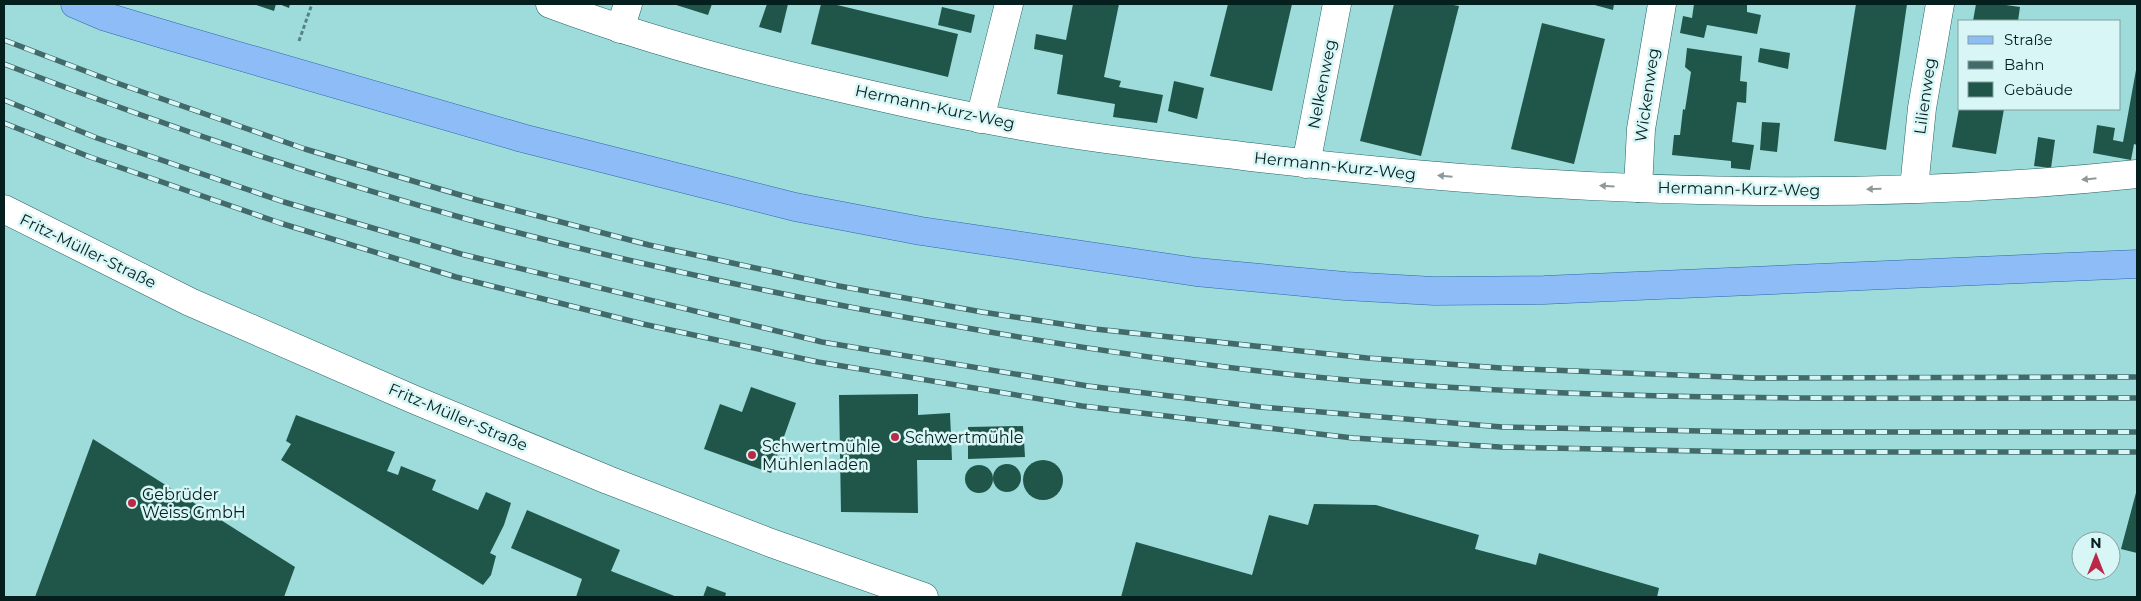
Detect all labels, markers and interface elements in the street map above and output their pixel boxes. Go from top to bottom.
legend [1958,20,2121,110]
text: Straße [2004,30,2053,49]
street label: Nelkenweg [1304,38,1340,130]
street label: Wickenweg [1631,47,1663,143]
text: Bahn [2004,55,2044,74]
street label: Lilienweg [1910,56,1940,136]
text: Gebäude [2004,80,2073,99]
street label: Hermann-Kurz-Weg [853,81,1017,133]
street label: Hermann-Kurz-Weg [1253,148,1417,184]
one-way arrow [1436,172,1452,180]
one-way arrow [2080,175,2096,183]
street label: Hermann-Kurz-Weg [1658,178,1820,200]
one-way arrow [1598,182,1614,190]
one-way arrow [1866,185,1882,193]
street label: Fritz-Müller-Straße [17,210,159,292]
street label: Fritz-Müller-Straße [386,379,530,455]
place label: Schwertmühle [905,428,1024,447]
marker: Schwertmühle [889,431,901,443]
place label: Schwertmühle Mühlenladen [762,437,881,474]
marker: Schwertmühle Mühlenladen [746,449,758,461]
place label: Gebrüder Weiss GmbH [142,485,246,522]
marker: Gebrüder Weiss GmbH [126,497,138,509]
north arrow [2071,531,2121,581]
text: N [2090,534,2102,552]

